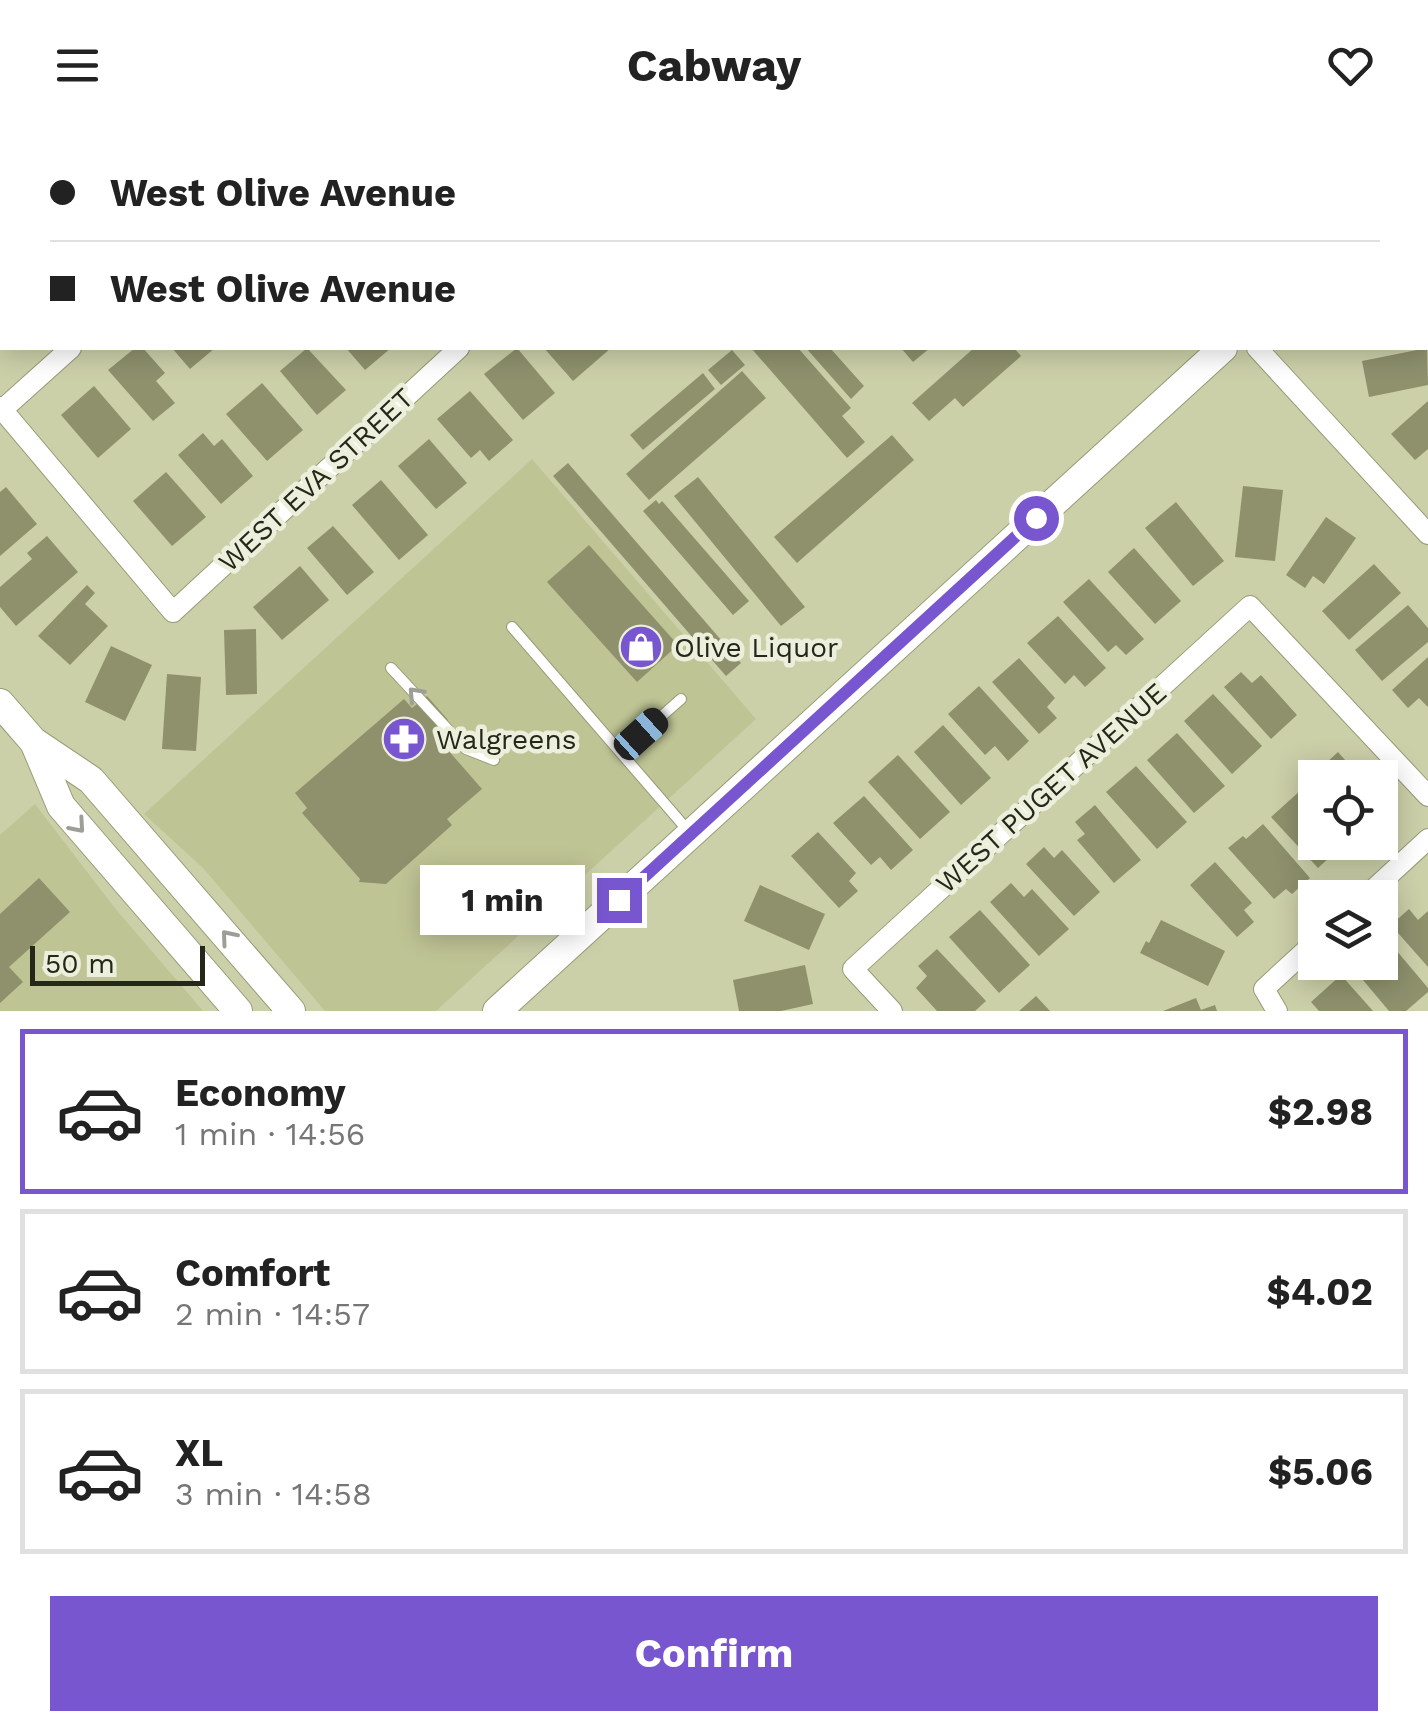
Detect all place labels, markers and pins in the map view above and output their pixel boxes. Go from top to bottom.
shop icon: Olive Liquor [618,624,664,670]
place label: Olive Liquor [674,631,838,664]
pharmacy icon: Walgreens [381,716,427,762]
place label: Walgreens [436,723,576,756]

